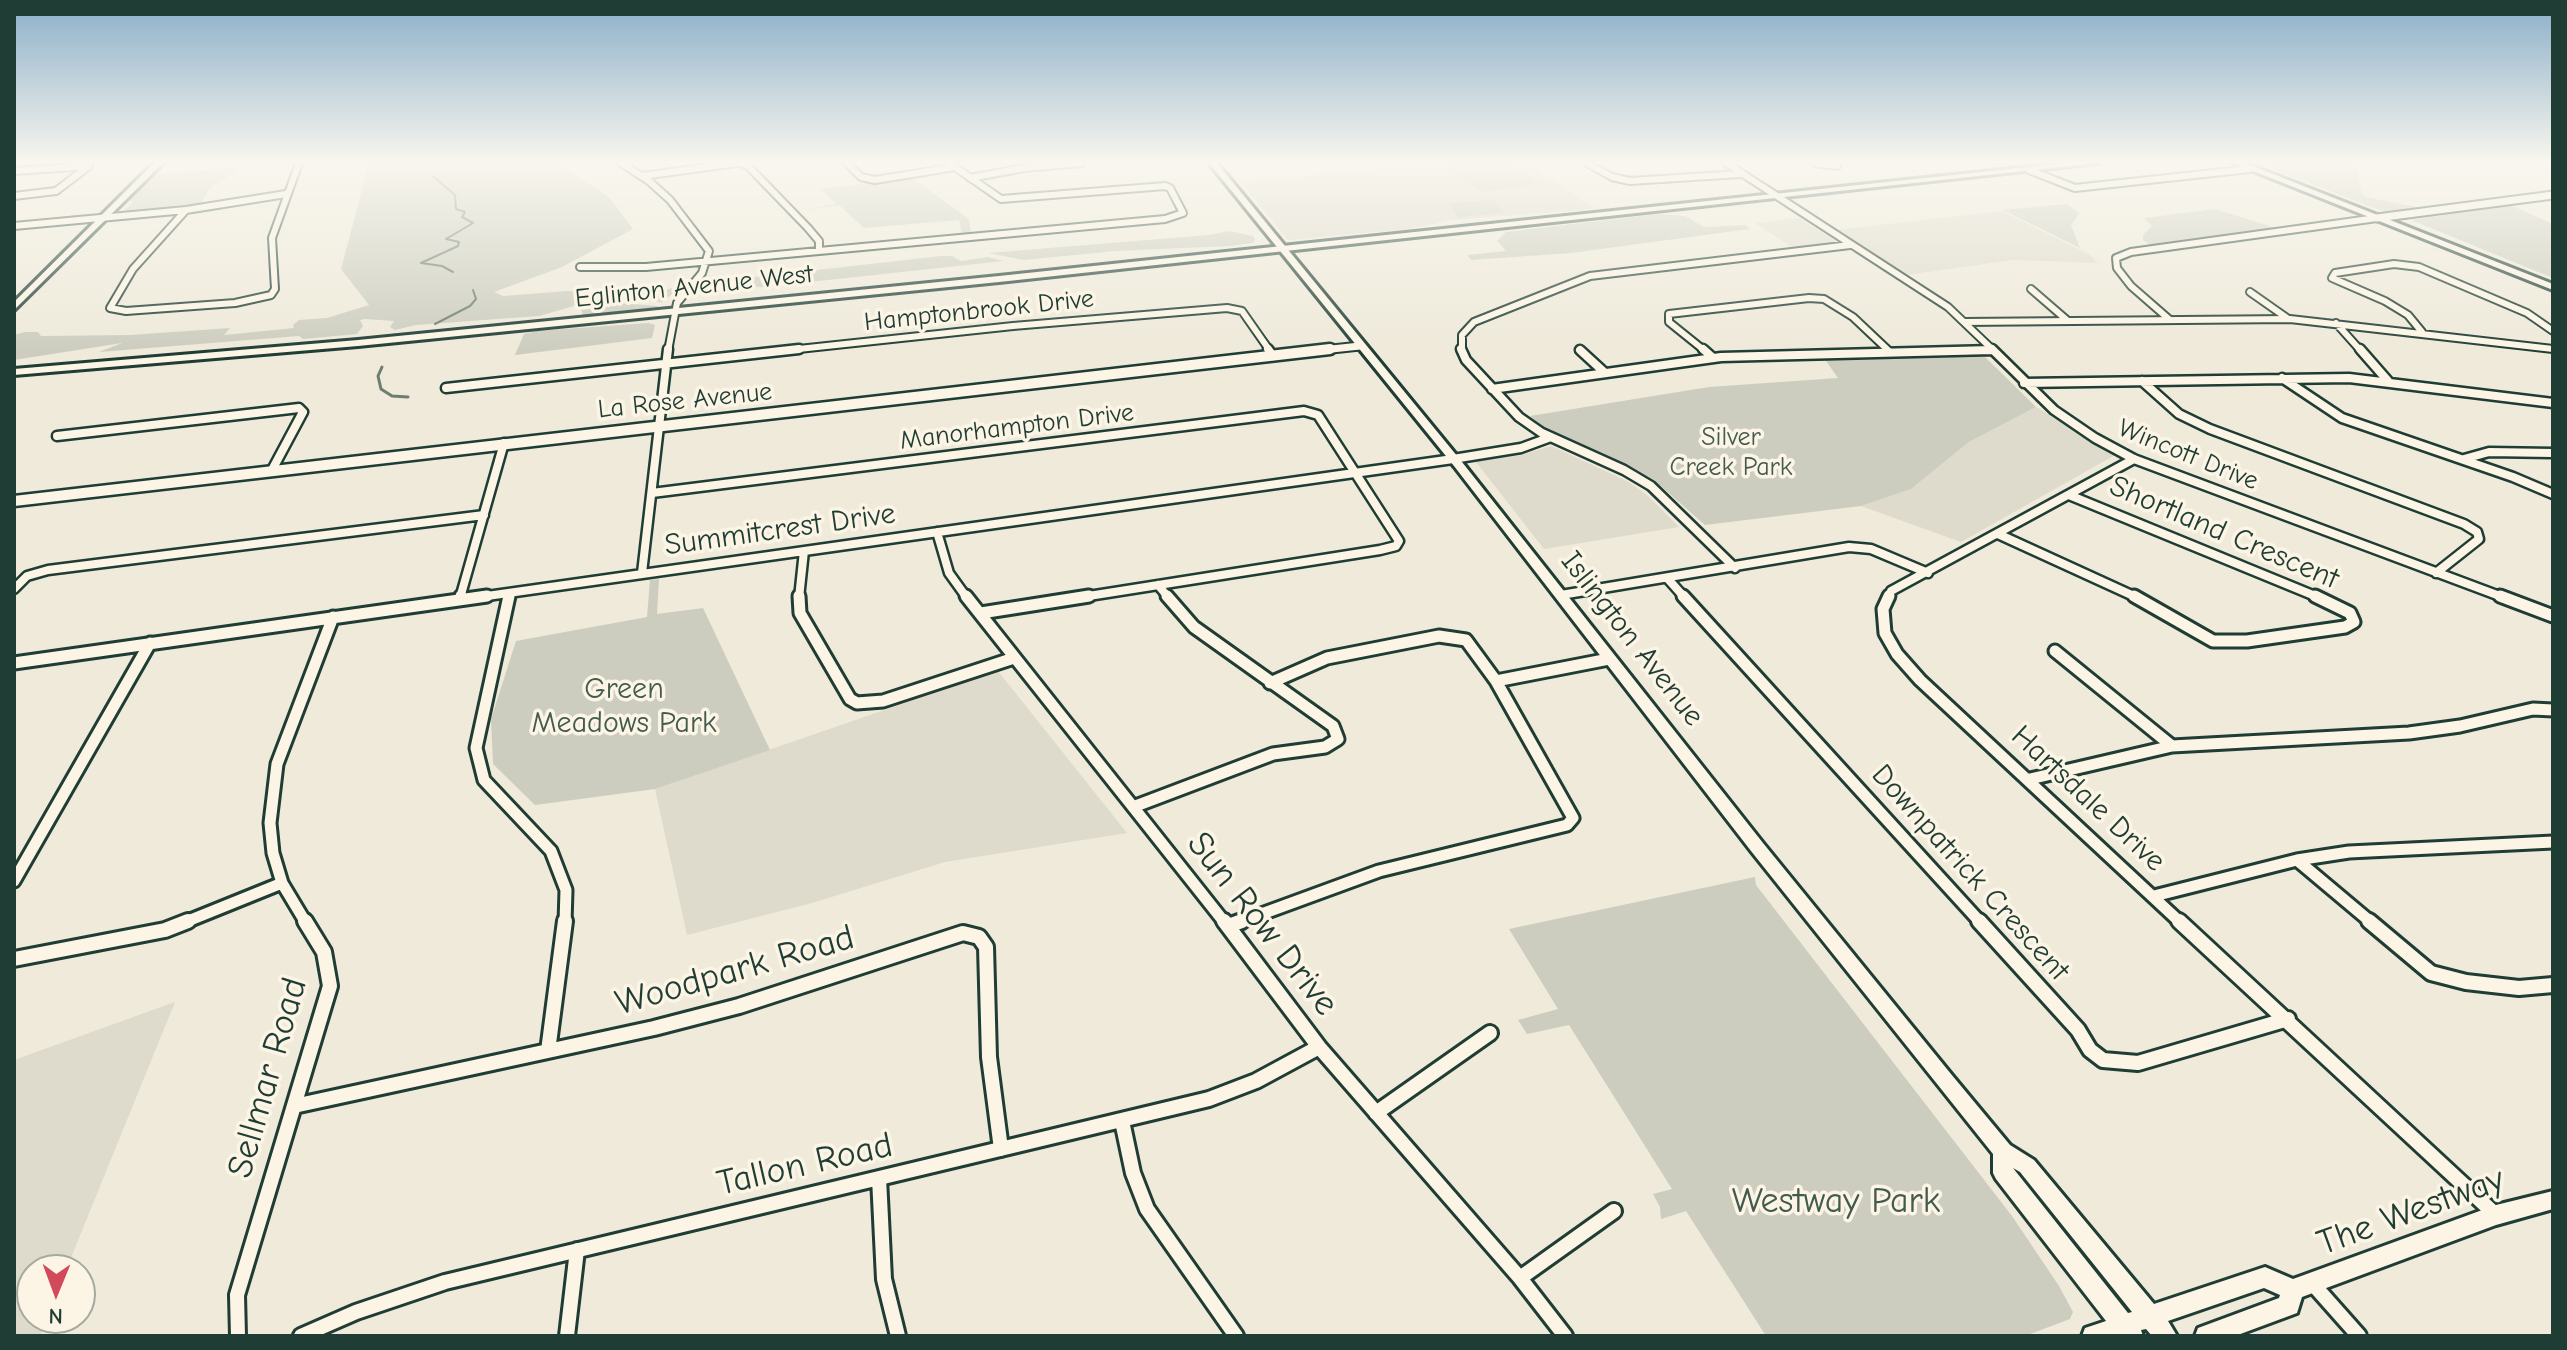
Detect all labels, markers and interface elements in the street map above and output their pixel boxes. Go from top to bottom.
street label: Eglinton Avenue West [574,259,814,315]
street label: Hamptonbrook Drive [863,283,1095,339]
street label: La Rose Avenue [596,376,774,426]
street label: Manorhampton Drive [898,397,1136,457]
street label: Wincott Drive [2113,413,2263,497]
park label: Silver Creek Park [1670,422,1792,484]
street label: Shortland Crescent [2104,468,2344,598]
street label: Summitcrest Drive [662,496,898,564]
street label: Islington Avenue [1553,545,1711,733]
park label: Green Meadows Park [531,672,717,742]
street label: Hartsdale Drive [2003,718,2173,880]
street label: Downpatrick Crescent [1863,757,2077,989]
street label: Sun Row Drive [1177,824,1347,1024]
street label: Woodpark Road [611,916,859,1026]
street label: Sellmar Road [219,973,317,1183]
street label: Tallon Road [713,1124,897,1206]
street label: The Westway [2312,1158,2510,1266]
park label: Westway Park [1732,1180,1940,1224]
north arrow [16,1254,96,1334]
text: N [48,1303,63,1329]

